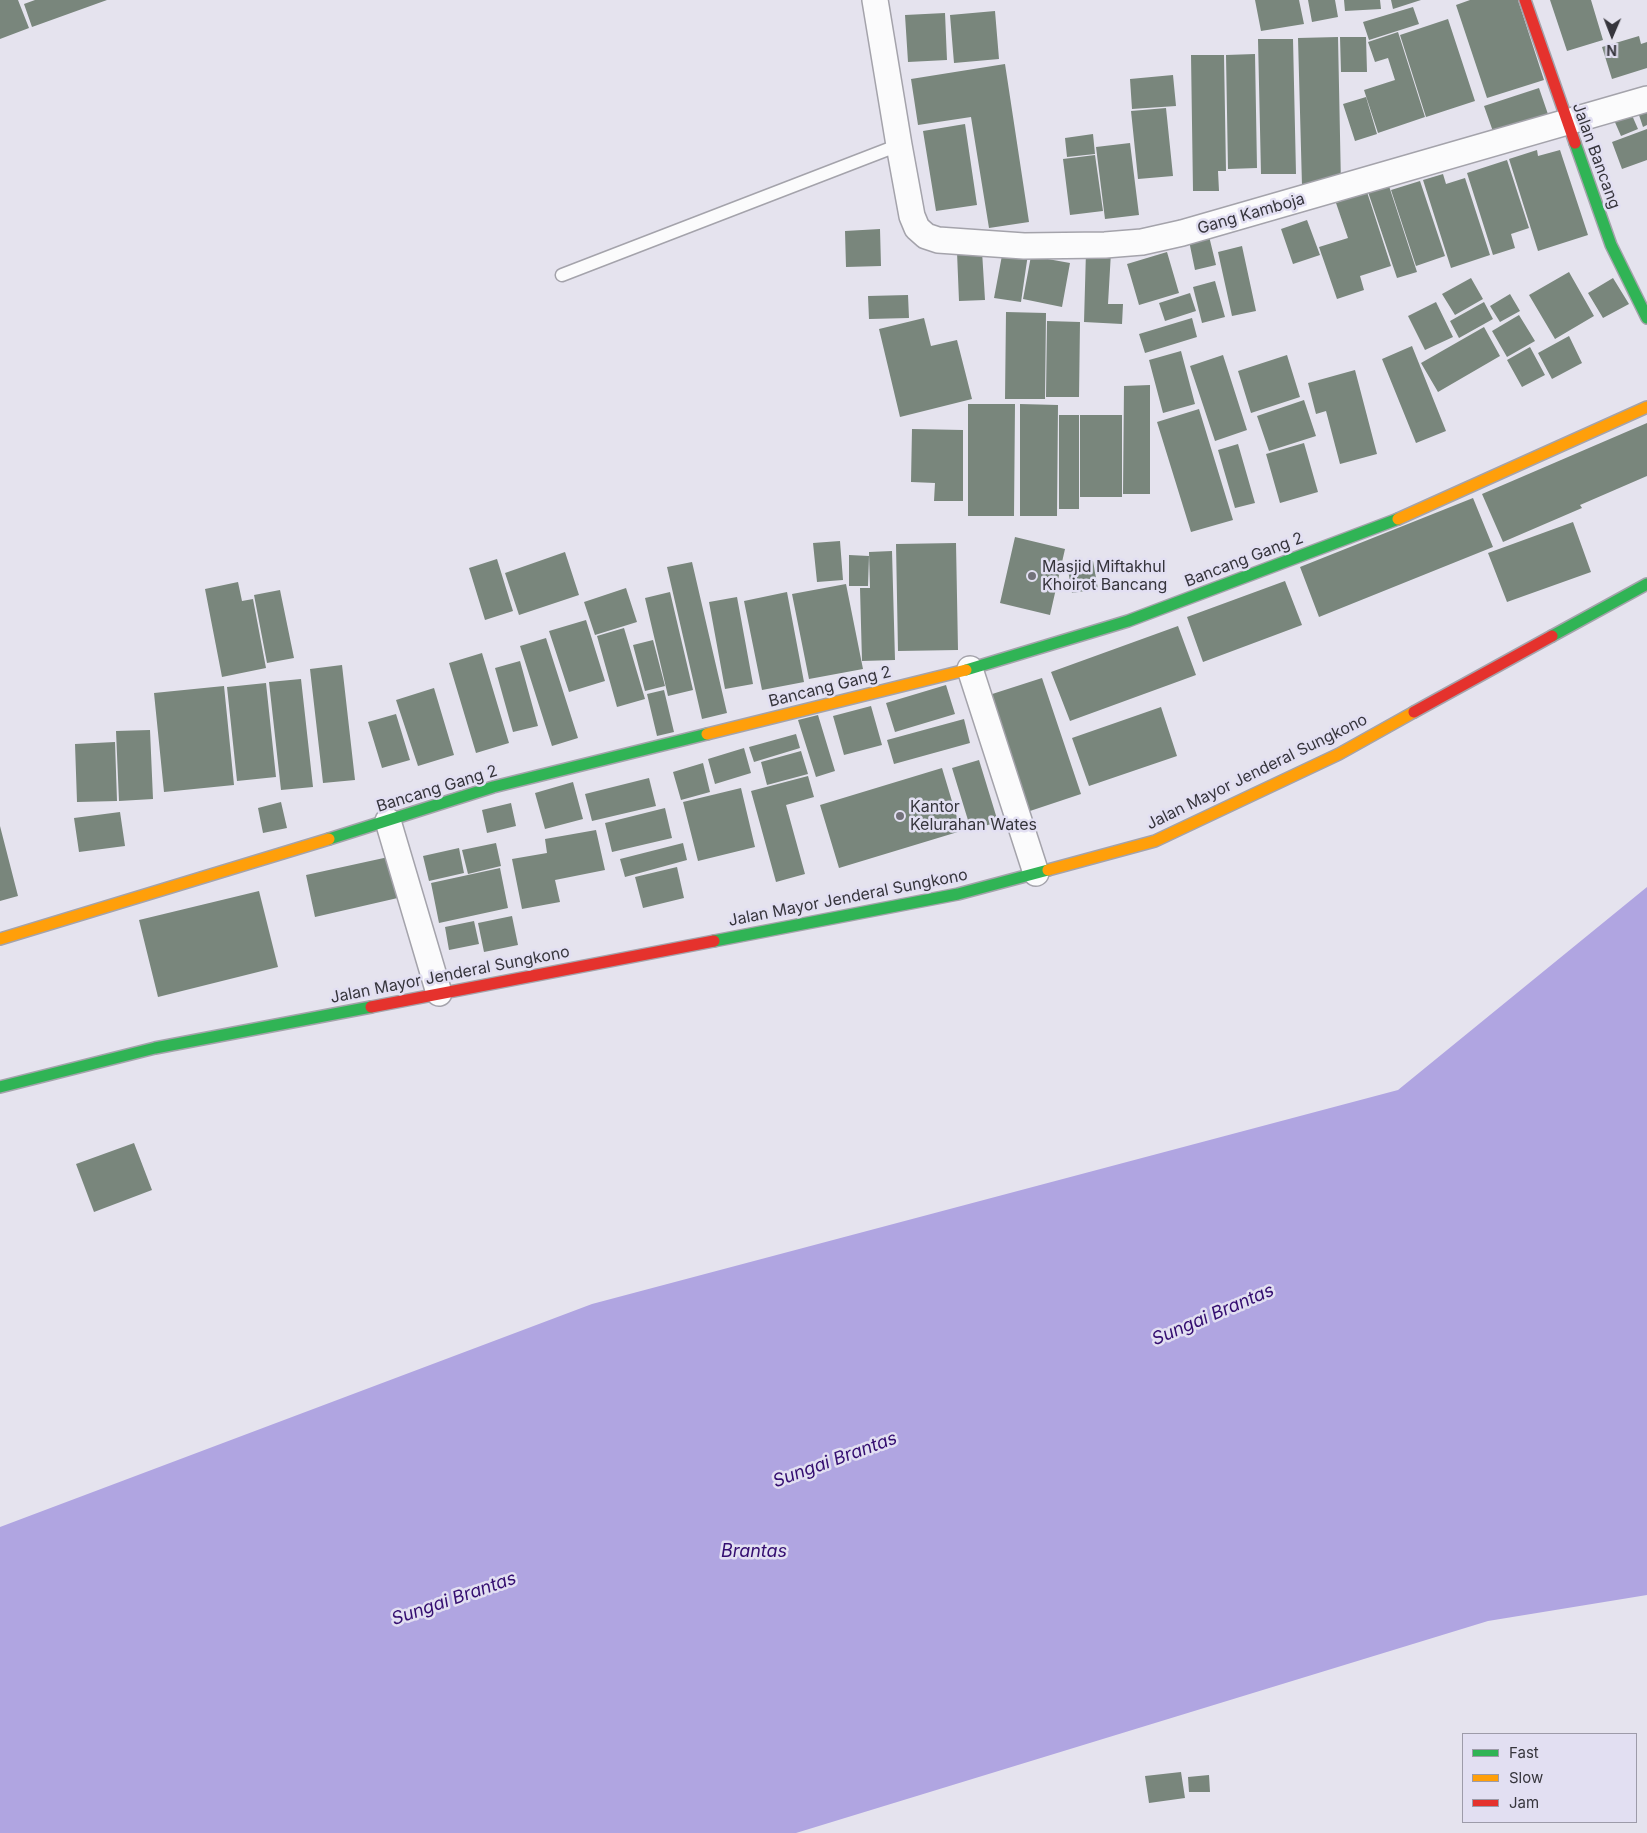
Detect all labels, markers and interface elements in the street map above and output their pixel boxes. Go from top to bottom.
north arrow [1587,10,1637,60]
text: N [1606,42,1617,59]
street label: Jalan Bancang [1568,100,1624,212]
street label: Gang Kamboja [1195,190,1307,238]
street label: Bancang Gang 2 [1182,529,1306,591]
place label: Masjid Miftakhul Khoirot Bancang [1042,557,1167,595]
marker: Masjid Miftakhul Khoirot Bancang [1026,570,1038,582]
street label: Bancang Gang 2 [767,663,893,711]
street label: Jalan Mayor Jenderal Sungkono [1143,710,1371,834]
street label: Bancang Gang 2 [374,761,500,817]
place label: Kantor Kelurahan Wates [910,797,1037,835]
marker: Kantor Kelurahan Wates [894,810,906,822]
street label: Jalan Mayor Jenderal Sungkono [727,865,969,931]
street label: Jalan Mayor Jenderal Sungkono [329,942,571,1008]
water label: Sungai Brantas [1149,1280,1277,1350]
water label: Sungai Brantas [770,1428,900,1492]
water label: Brantas [721,1541,787,1563]
water label: Sungai Brantas [389,1568,519,1630]
legend [1462,1733,1637,1823]
text: Fast [1509,1743,1539,1762]
text: Slow [1509,1768,1543,1787]
text: Jam [1509,1793,1539,1812]

